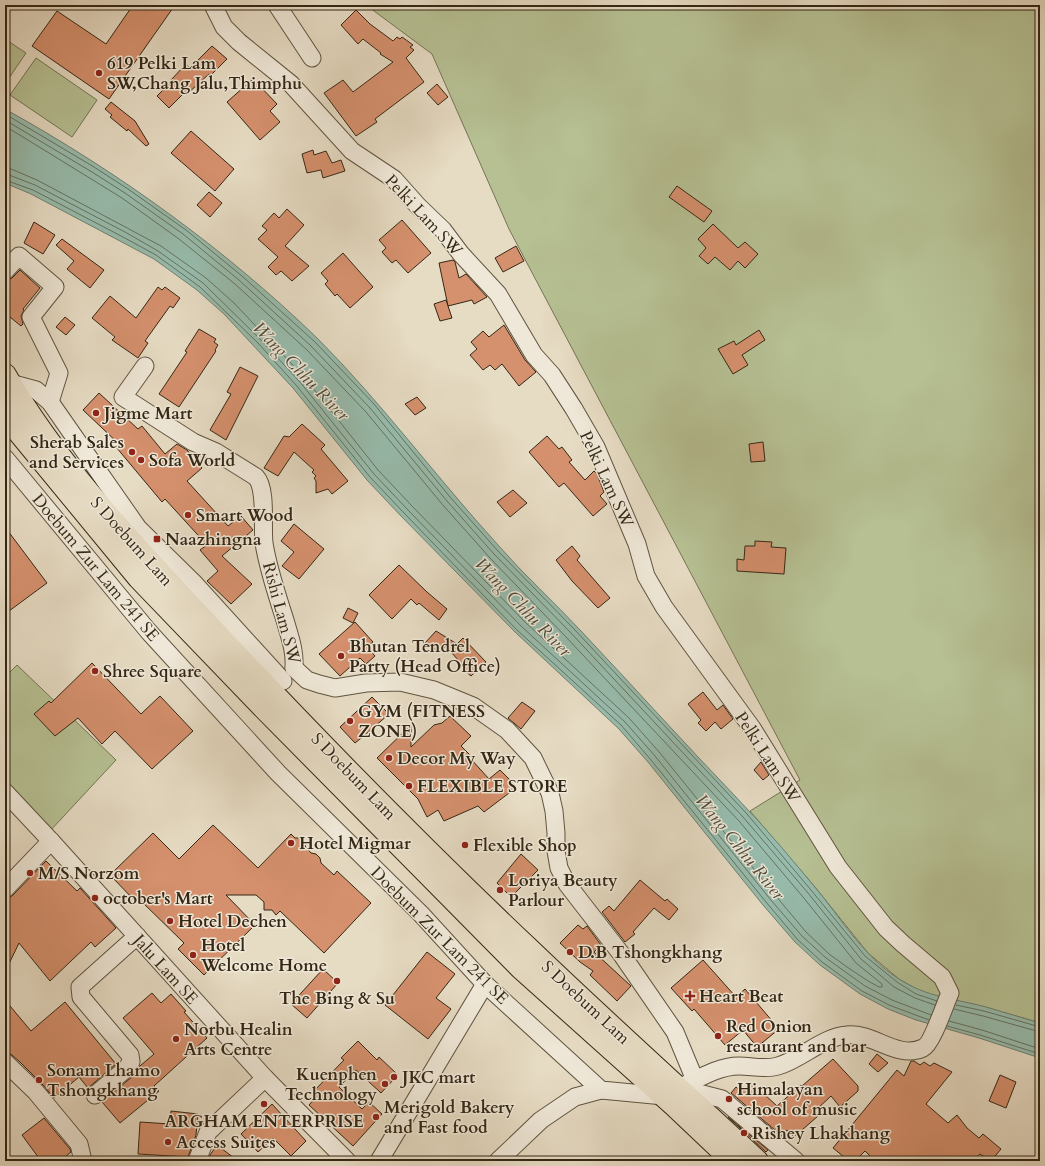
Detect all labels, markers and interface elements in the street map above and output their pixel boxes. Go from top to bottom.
place label: 619 Pelki Lam SW,Chang Jalu,Thimphu [107,52,302,95]
marker: 619 Pelki Lam SW,Chang Jalu,Thimphu [94,68,104,78]
street label: Pelki Lam SW [380,169,468,262]
water label: Wang Chhu River [247,316,355,427]
place label: Jigme Mart [101,402,192,425]
marker: Jigme Mart [91,408,101,418]
street label: Pelki Lam SW [574,427,639,532]
place label: Sherab Sales and Services [29,431,124,474]
marker: Sherab Sales and Services [127,447,137,457]
place label: Sofa World [149,449,235,472]
marker: Sofa World [136,455,146,465]
street label: Doebum Zur Lam 241 SE [27,488,164,646]
street label: S Doebum Lam [85,492,178,592]
place label: Smart Wood [196,504,293,527]
marker: Smart Wood [183,510,193,520]
place label: Naazhingna [165,528,262,551]
marker: Naazhingna [152,534,162,544]
water label: Wang Chhu River [469,552,577,663]
street label: Rishi Lam SW [257,560,306,667]
place label: Bhutan Tendrel Party (Head Office) [349,635,501,678]
marker: Bhutan Tendrel Party (Head Office) [336,651,346,661]
place label: Shree Square [103,660,202,683]
marker: Shree Square [90,666,100,676]
place label: GYM (FITNESS ZONE) [358,700,485,743]
street label: Pelki Lam SW [729,707,806,807]
marker: GYM (FITNESS ZONE) [345,716,355,726]
street label: S Doebum Lam [306,728,402,825]
place label: Decor My Way [397,747,516,770]
marker: Decor My Way [384,753,394,763]
place label: FLEXIBLE STORE [417,775,567,798]
marker: FLEXIBLE STORE [404,781,414,791]
water label: Wang Chhu River [689,789,791,906]
place label: Hotel Migmar [299,832,411,855]
place label: Flexible Shop [473,834,577,857]
marker: Hotel Migmar [286,838,296,848]
marker: Flexible Shop [460,840,470,850]
street label: Doebum Zur Lam 241 SE [366,861,514,1009]
place label: M/S Norzom [38,862,140,885]
marker: M/S Norzom [25,868,35,878]
place label: Loriya Beauty Parlour [508,869,618,912]
marker: Loriya Beauty Parlour [495,885,505,895]
place label: october's Mart [103,887,213,910]
marker: october's Mart [90,893,100,903]
place label: Hotel Dechen [178,910,287,933]
marker: Hotel Dechen [165,916,175,926]
street label: Jalu Lam SE [126,927,203,1009]
place label: Hotel Welcome Home [200,934,327,977]
place label: D.B Tshongkhang [578,941,723,964]
marker: D.B Tshongkhang [565,947,575,957]
marker: Hotel Welcome Home [188,950,198,960]
street label: S Doebum Lam [536,955,635,1050]
marker: The Bing & Su [332,976,342,986]
place label: Heart Beat [699,985,783,1008]
place label: The Bing & Su [279,987,395,1010]
marker: Heart Beat [684,990,696,1002]
place label: Red Onion restaurant and bar [726,1015,866,1058]
place label: Norbu Healin Arts Centre [184,1018,293,1061]
marker: Red Onion restaurant and bar [713,1031,723,1041]
marker: Norbu Healin Arts Centre [171,1034,181,1044]
place label: Sonam Lhamo Tshongkhang [47,1059,160,1102]
place label: Kuenphen Technology [285,1063,377,1106]
place label: JKC mart [399,1066,475,1089]
marker: JKC mart [389,1072,399,1082]
marker: Sonam Lhamo Tshongkhang [34,1075,44,1085]
place label: Himalayan school of music [737,1078,857,1121]
marker: Kuenphen Technology [380,1079,390,1089]
marker: Himalayan school of music [724,1094,734,1104]
place label: Merigold Bakery and Fast food [384,1096,515,1139]
marker: ARGHAM ENTERPRISE [259,1099,269,1109]
place label: ARGHAM ENTERPRISE [164,1110,364,1133]
marker: Merigold Bakery and Fast food [371,1112,381,1122]
place label: Rishey Lhakhang [752,1122,891,1145]
marker: Rishey Lhakhang [739,1128,749,1138]
place label: Access Suites [176,1131,276,1154]
marker: Access Suites [163,1137,173,1147]

